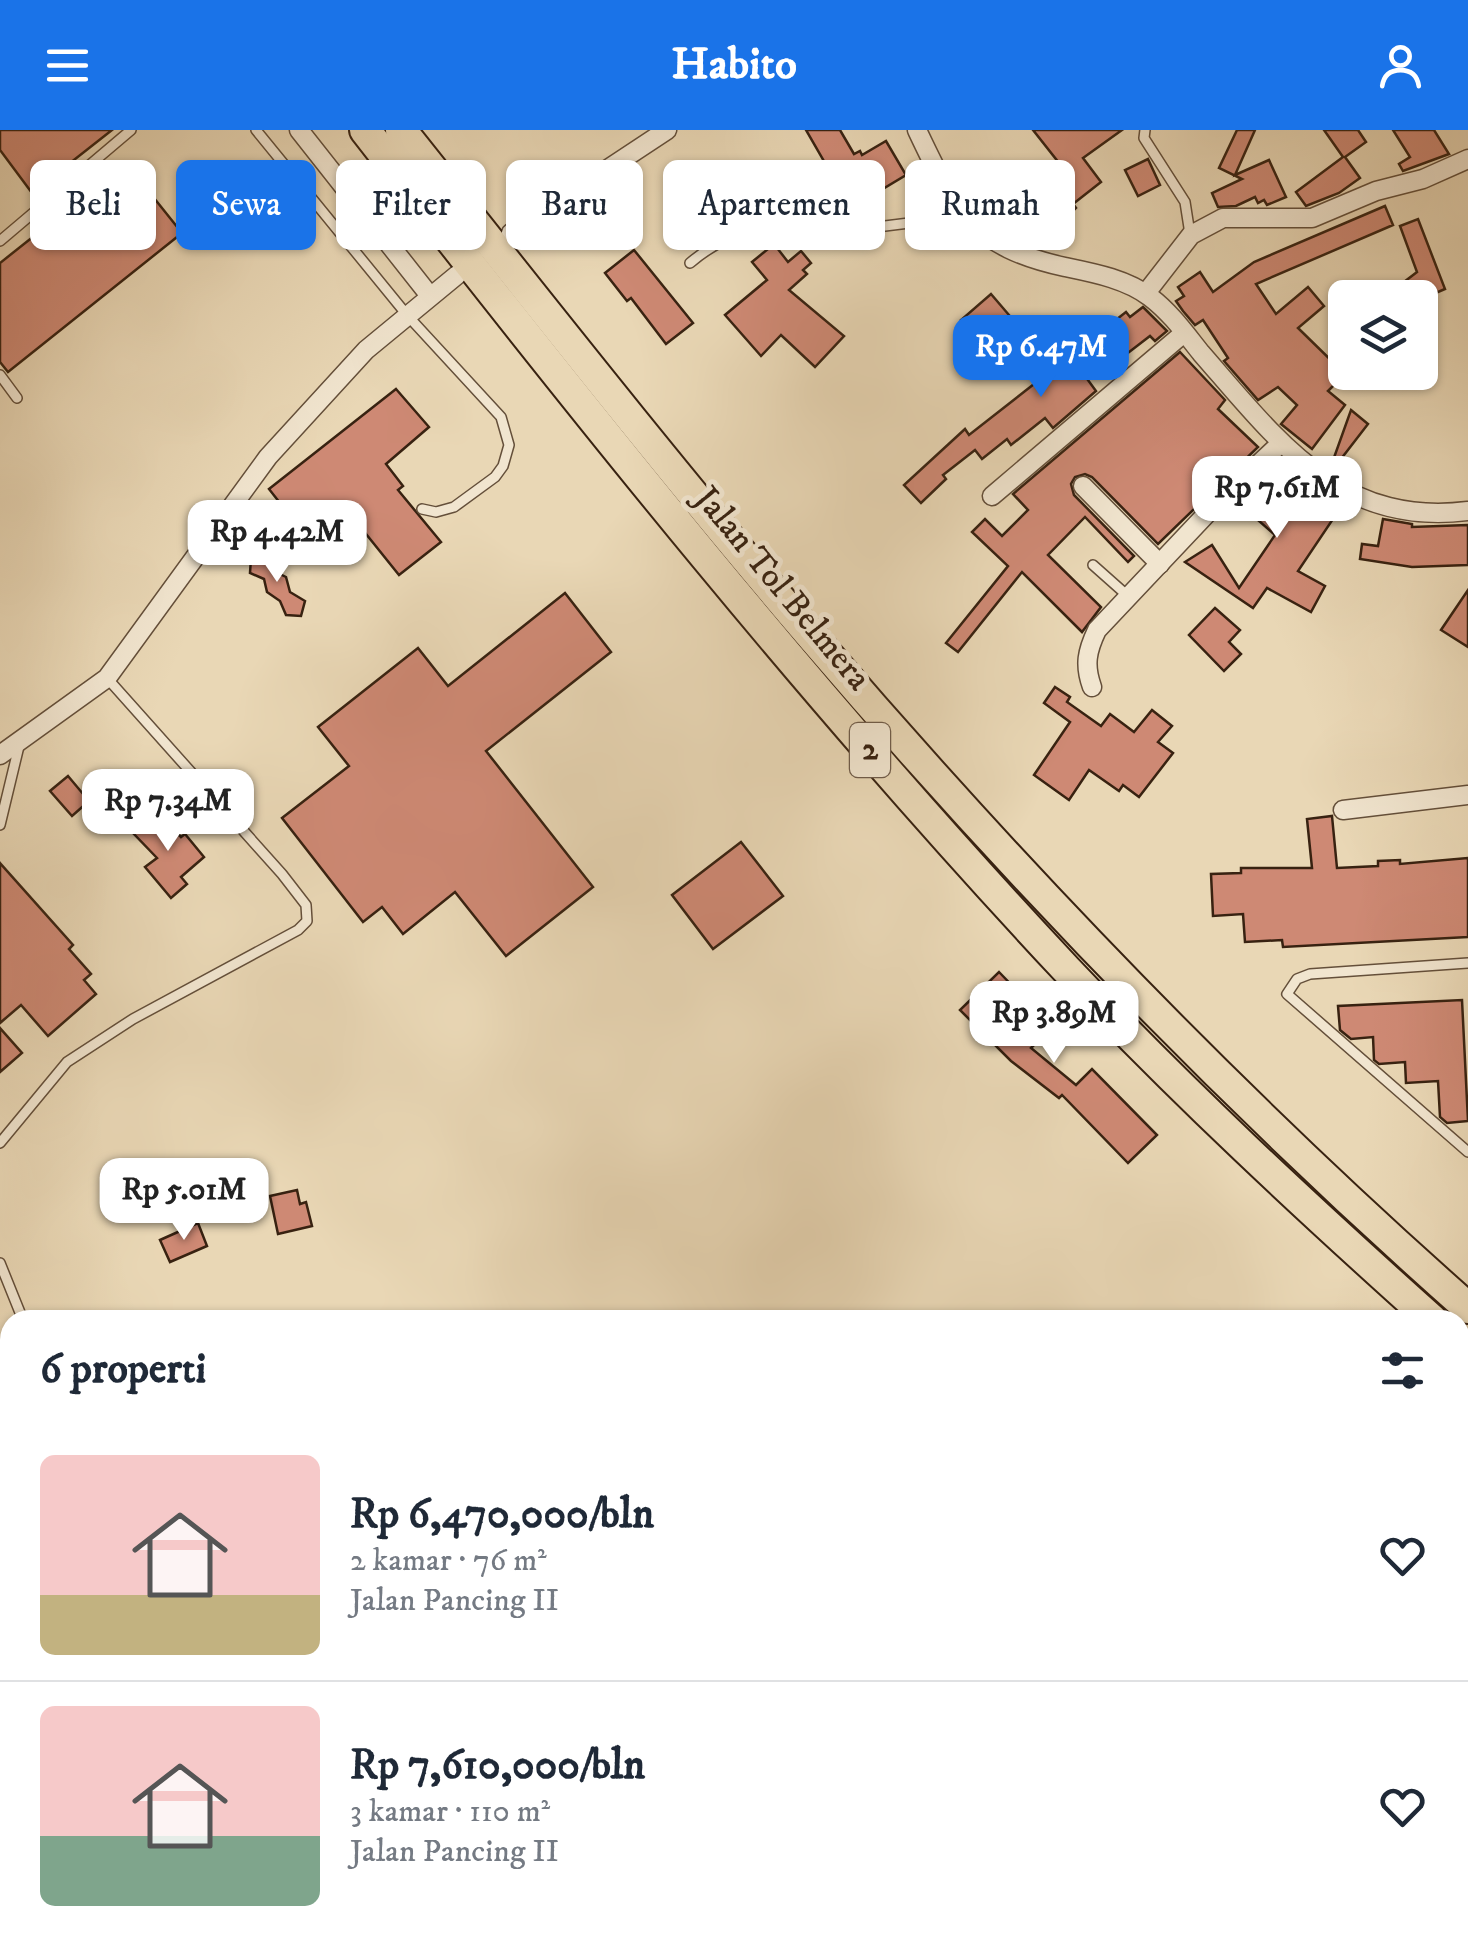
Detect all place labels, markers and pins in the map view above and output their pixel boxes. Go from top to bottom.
pin: Rp 6.47M [938,315,1144,400]
pin: Rp 7.61M [1174,456,1380,541]
pin: Rp 4.42M [174,500,380,585]
pin: Rp 7.34M [65,769,271,854]
pin: Rp 3.89M [951,981,1157,1066]
pin: Rp 5.01M [81,1158,287,1243]

